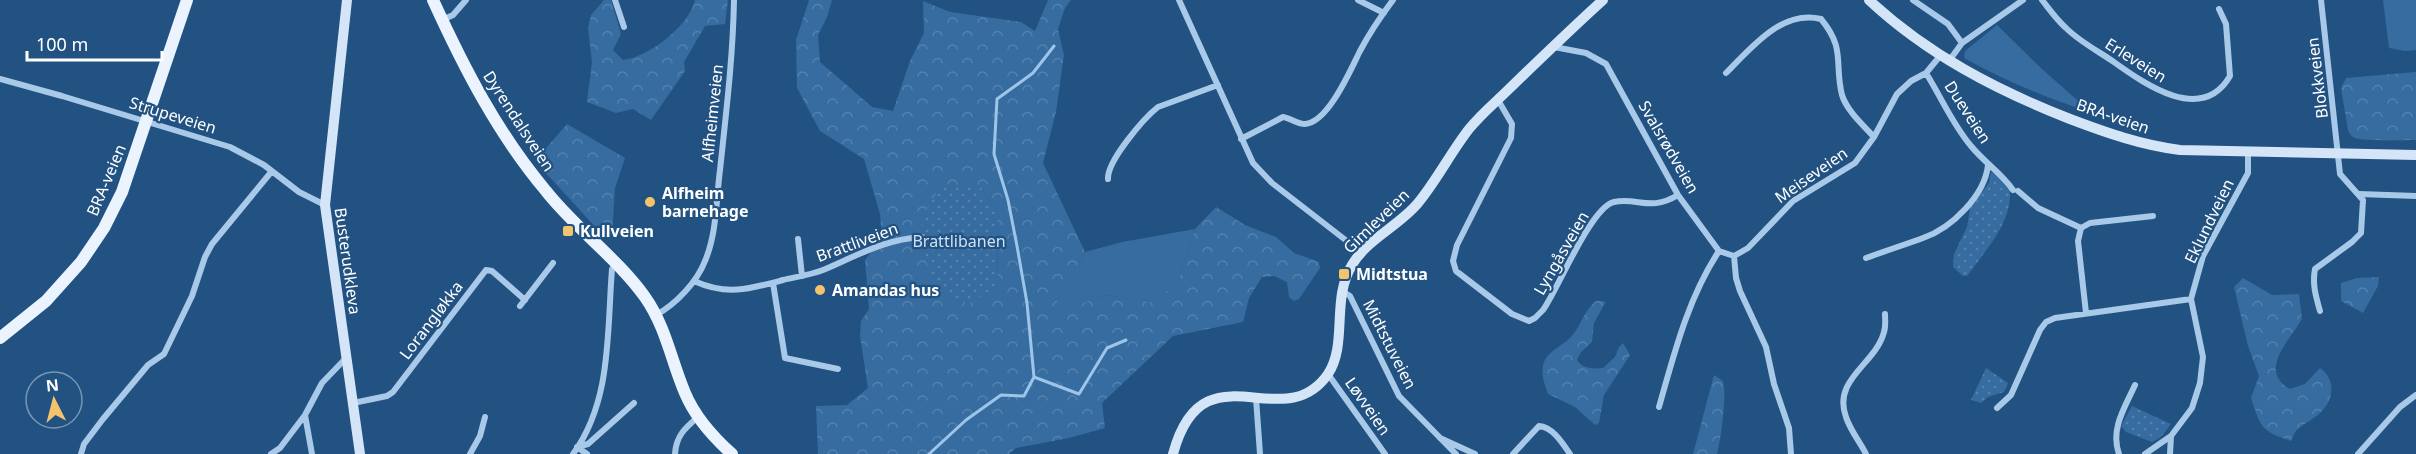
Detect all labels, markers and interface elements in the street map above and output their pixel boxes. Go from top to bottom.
scale bar [27,24,162,62]
text: 100 m [36,32,88,56]
street label: Erleveien [2101,33,2171,87]
street label: Blokkveien [2301,36,2333,120]
street label: Alfheimveien [696,63,728,163]
street label: Dyrendalsveien [478,66,560,176]
street label: Dueveien [1940,76,1996,148]
street label: Strupeveien [127,91,219,139]
street label: BRA-veien [2074,93,2152,139]
street label: Svalsrødveien [1634,97,1704,197]
street label: BRA-veien [81,141,131,219]
street label: Meiseveien [1770,142,1852,208]
street label: Eklundveien [2179,175,2239,267]
place label: Alfheim barnehage [662,182,748,222]
street label: Gimleveien [1338,184,1414,258]
marker: Alfheim barnehage [643,195,657,209]
street label: Busterudkleva [330,206,366,316]
street label: Lyngåsveien [1528,207,1594,299]
street label: Brattliveien [813,217,901,267]
place label: Kullveien [580,220,654,242]
marker: Kullveien [561,224,575,238]
park label: Brattlibanen [912,230,1006,252]
place label: Midtstua [1356,263,1428,285]
marker: Midtstua [1337,267,1351,281]
street label: Lorangløkka [394,276,468,364]
place label: Amandas hus [832,279,939,301]
marker: Amandas hus [813,283,827,297]
street label: Midtstuveien [1358,295,1422,393]
north arrow [24,370,84,430]
text: N [45,373,60,397]
street label: Løvveien [1340,373,1396,439]

